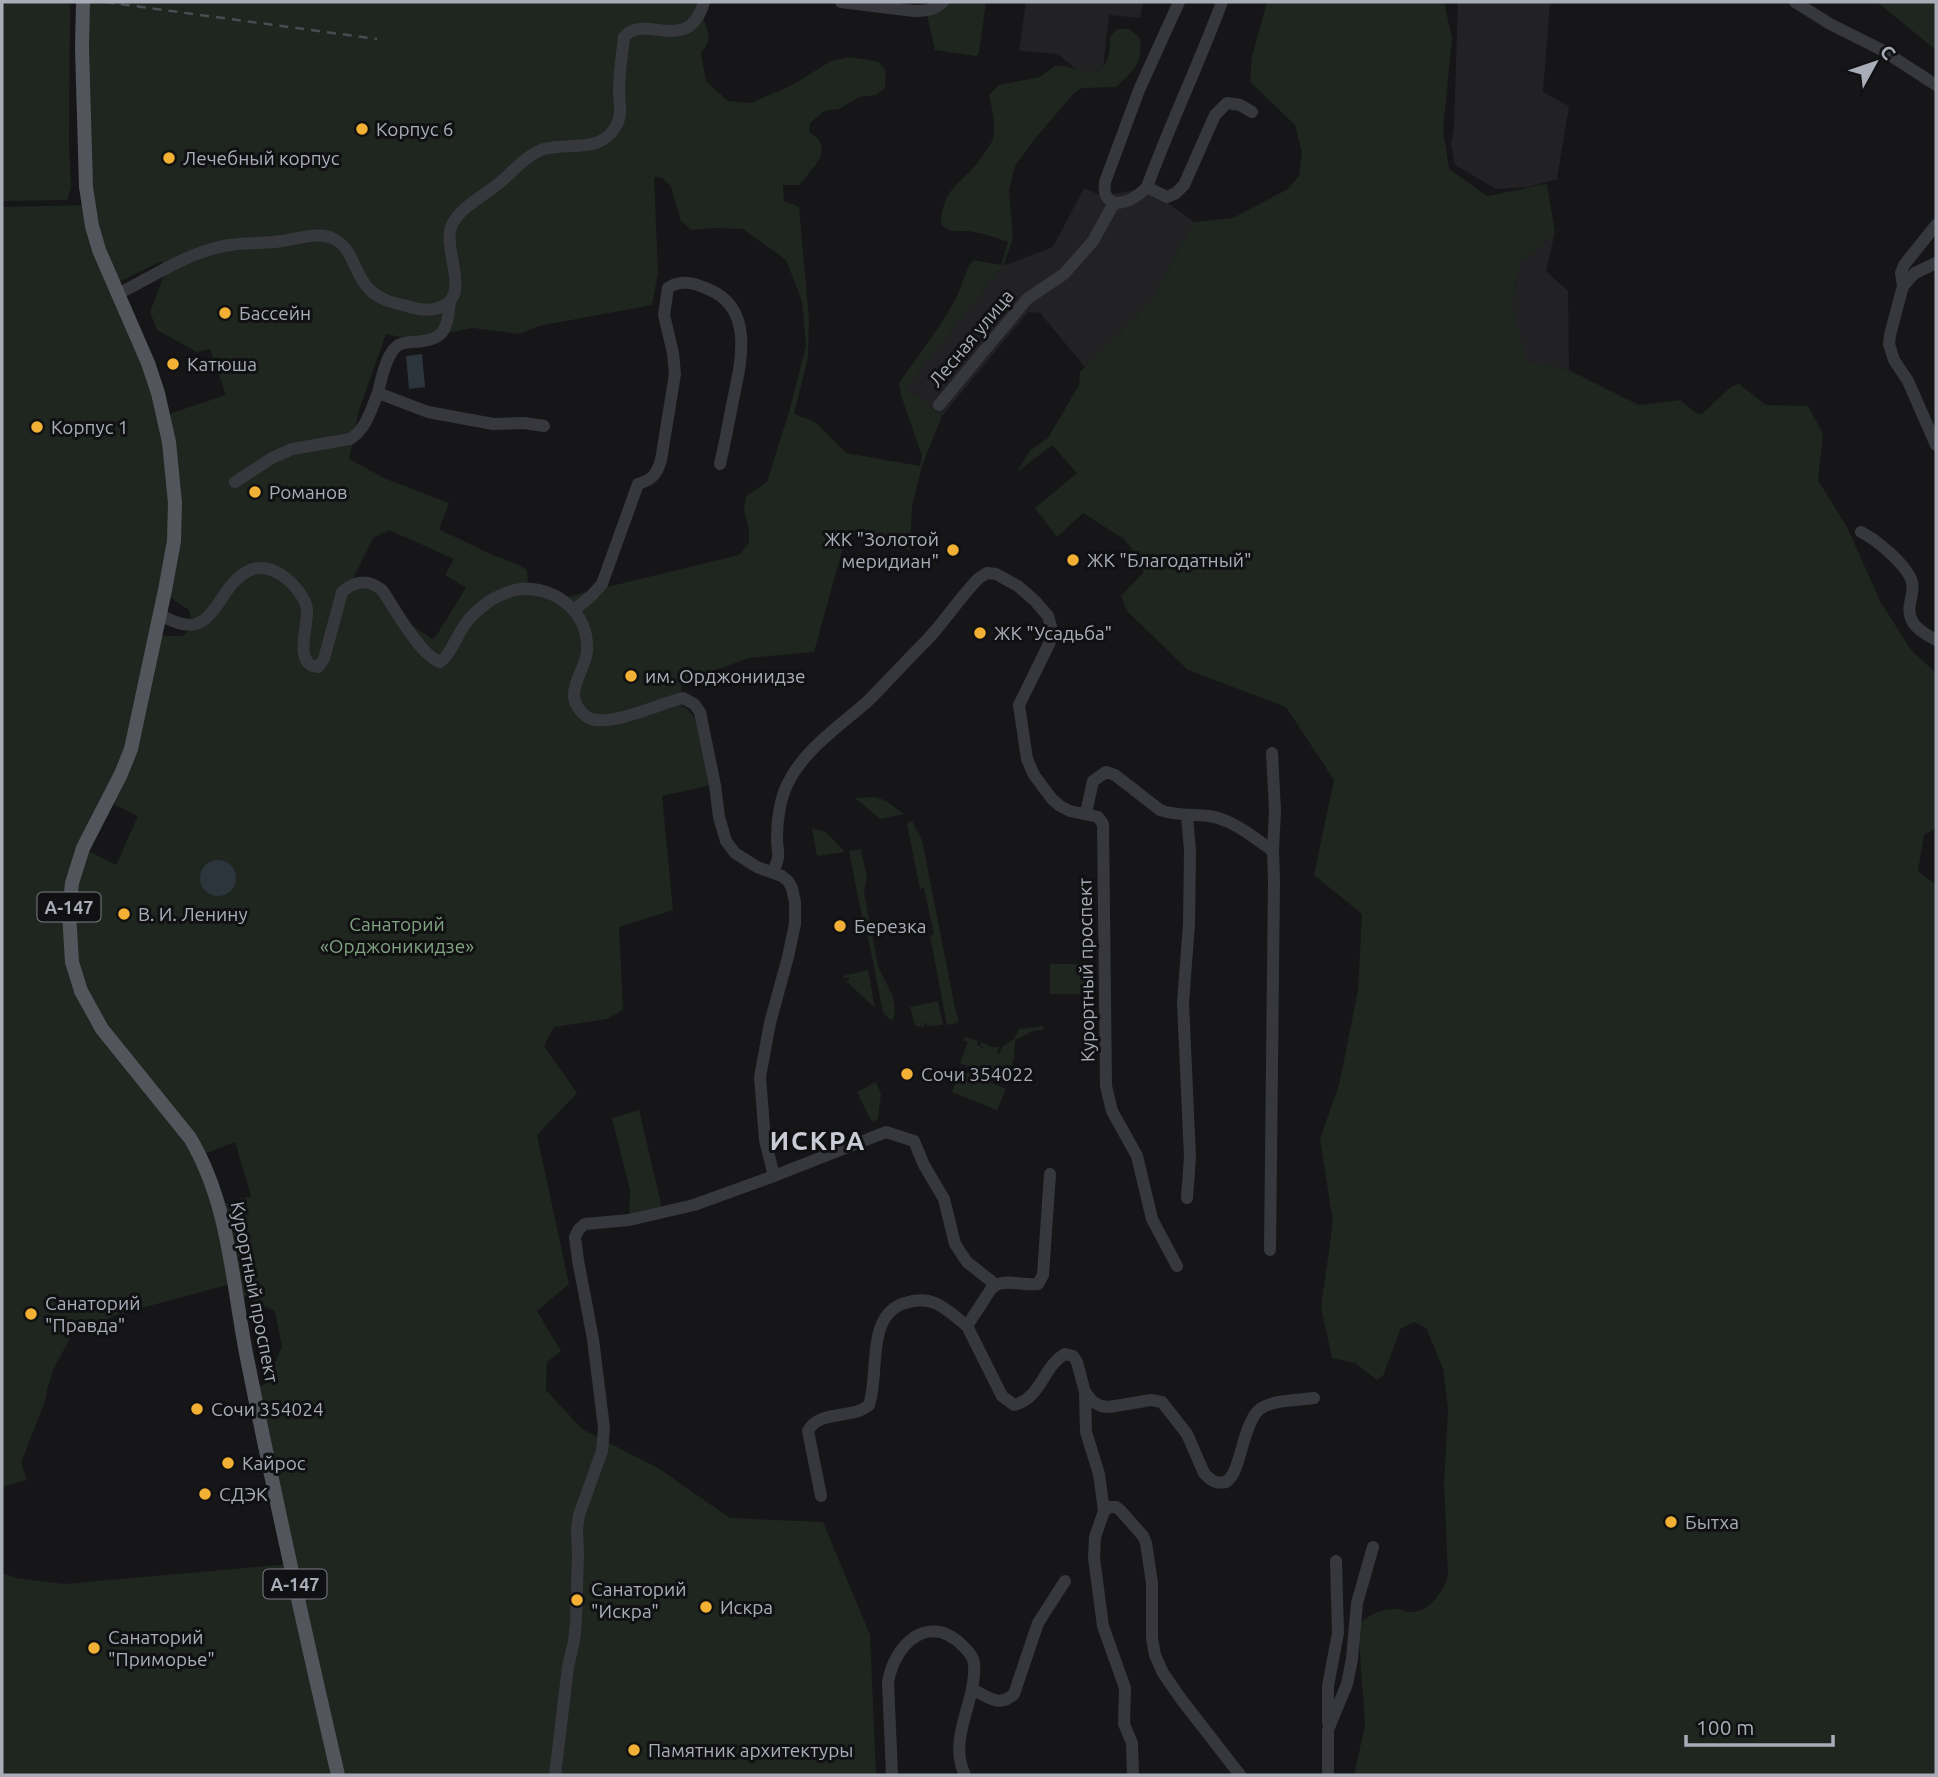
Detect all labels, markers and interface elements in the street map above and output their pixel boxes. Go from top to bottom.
north arrow [1840,28,1910,98]
text: С [1876,40,1900,64]
place label: Корпус 6 [376,118,454,140]
marker: Корпус 6 [354,121,370,137]
place label: Лечебный корпус [183,147,340,169]
marker: Лечебный корпус [161,150,177,166]
street label: Лесная улица [924,285,1018,391]
place label: Бассейн [239,302,311,324]
marker: Бассейн [217,305,233,321]
place label: Катюша [187,353,257,375]
marker: Катюша [165,356,181,372]
place label: Корпус 1 [51,416,129,438]
marker: Корпус 1 [29,419,45,435]
place label: Романов [269,481,348,503]
marker: Романов [247,484,263,500]
place label: ЖК "Золотой меридиан" [824,528,939,572]
marker: ЖК "Золотой меридиан" [945,542,961,558]
place label: ЖК "Благодатный" [1087,549,1252,571]
marker: ЖК "Благодатный" [1065,552,1081,568]
place label: ЖК "Усадьба" [994,622,1112,644]
marker: ЖК "Усадьба" [972,625,988,641]
place label: им. Орджониидзе [645,665,806,687]
marker: им. Орджониидзе [623,668,639,684]
street label: Курортный проспект [1073,877,1099,1062]
road number: А-147 [38,893,100,922]
place label: В. И. Ленину [138,903,248,925]
marker: В. И. Ленину [116,906,132,922]
park label: Санаторий «Орджоникидзе» [320,913,474,957]
place label: Березка [854,915,926,937]
marker: Березка [832,918,848,934]
place label: Сочи 354022 [921,1063,1034,1085]
marker: Сочи 354022 [899,1066,915,1082]
district label: ИСКРА [770,1126,866,1155]
street label: Курортный проспект [227,1199,283,1385]
place label: Санаторий "Правда" [45,1292,140,1336]
marker: Санаторий "Правда" [23,1306,39,1322]
place label: Сочи 354024 [211,1398,324,1420]
marker: Сочи 354024 [189,1401,205,1417]
place label: Кайрос [242,1452,306,1474]
marker: Кайрос [220,1455,236,1471]
place label: СДЭК [219,1483,268,1505]
marker: СДЭК [197,1486,213,1502]
place label: Бытха [1685,1511,1739,1533]
marker: Бытха [1663,1514,1679,1530]
road number: А-147 [264,1569,326,1598]
place label: Санаторий "Искра" [591,1578,686,1622]
marker: Санаторий "Искра" [569,1592,585,1608]
place label: Искра [720,1596,773,1618]
marker: Искра [698,1599,714,1615]
place label: Санаторий "Приморье" [108,1626,215,1670]
marker: Санаторий "Приморье" [86,1640,102,1656]
scale bar [1686,1704,1833,1748]
text: 100 m [1696,1715,1754,1739]
place label: Памятник архитектуры [648,1739,853,1761]
marker: Памятник архитектуры [626,1742,642,1758]

